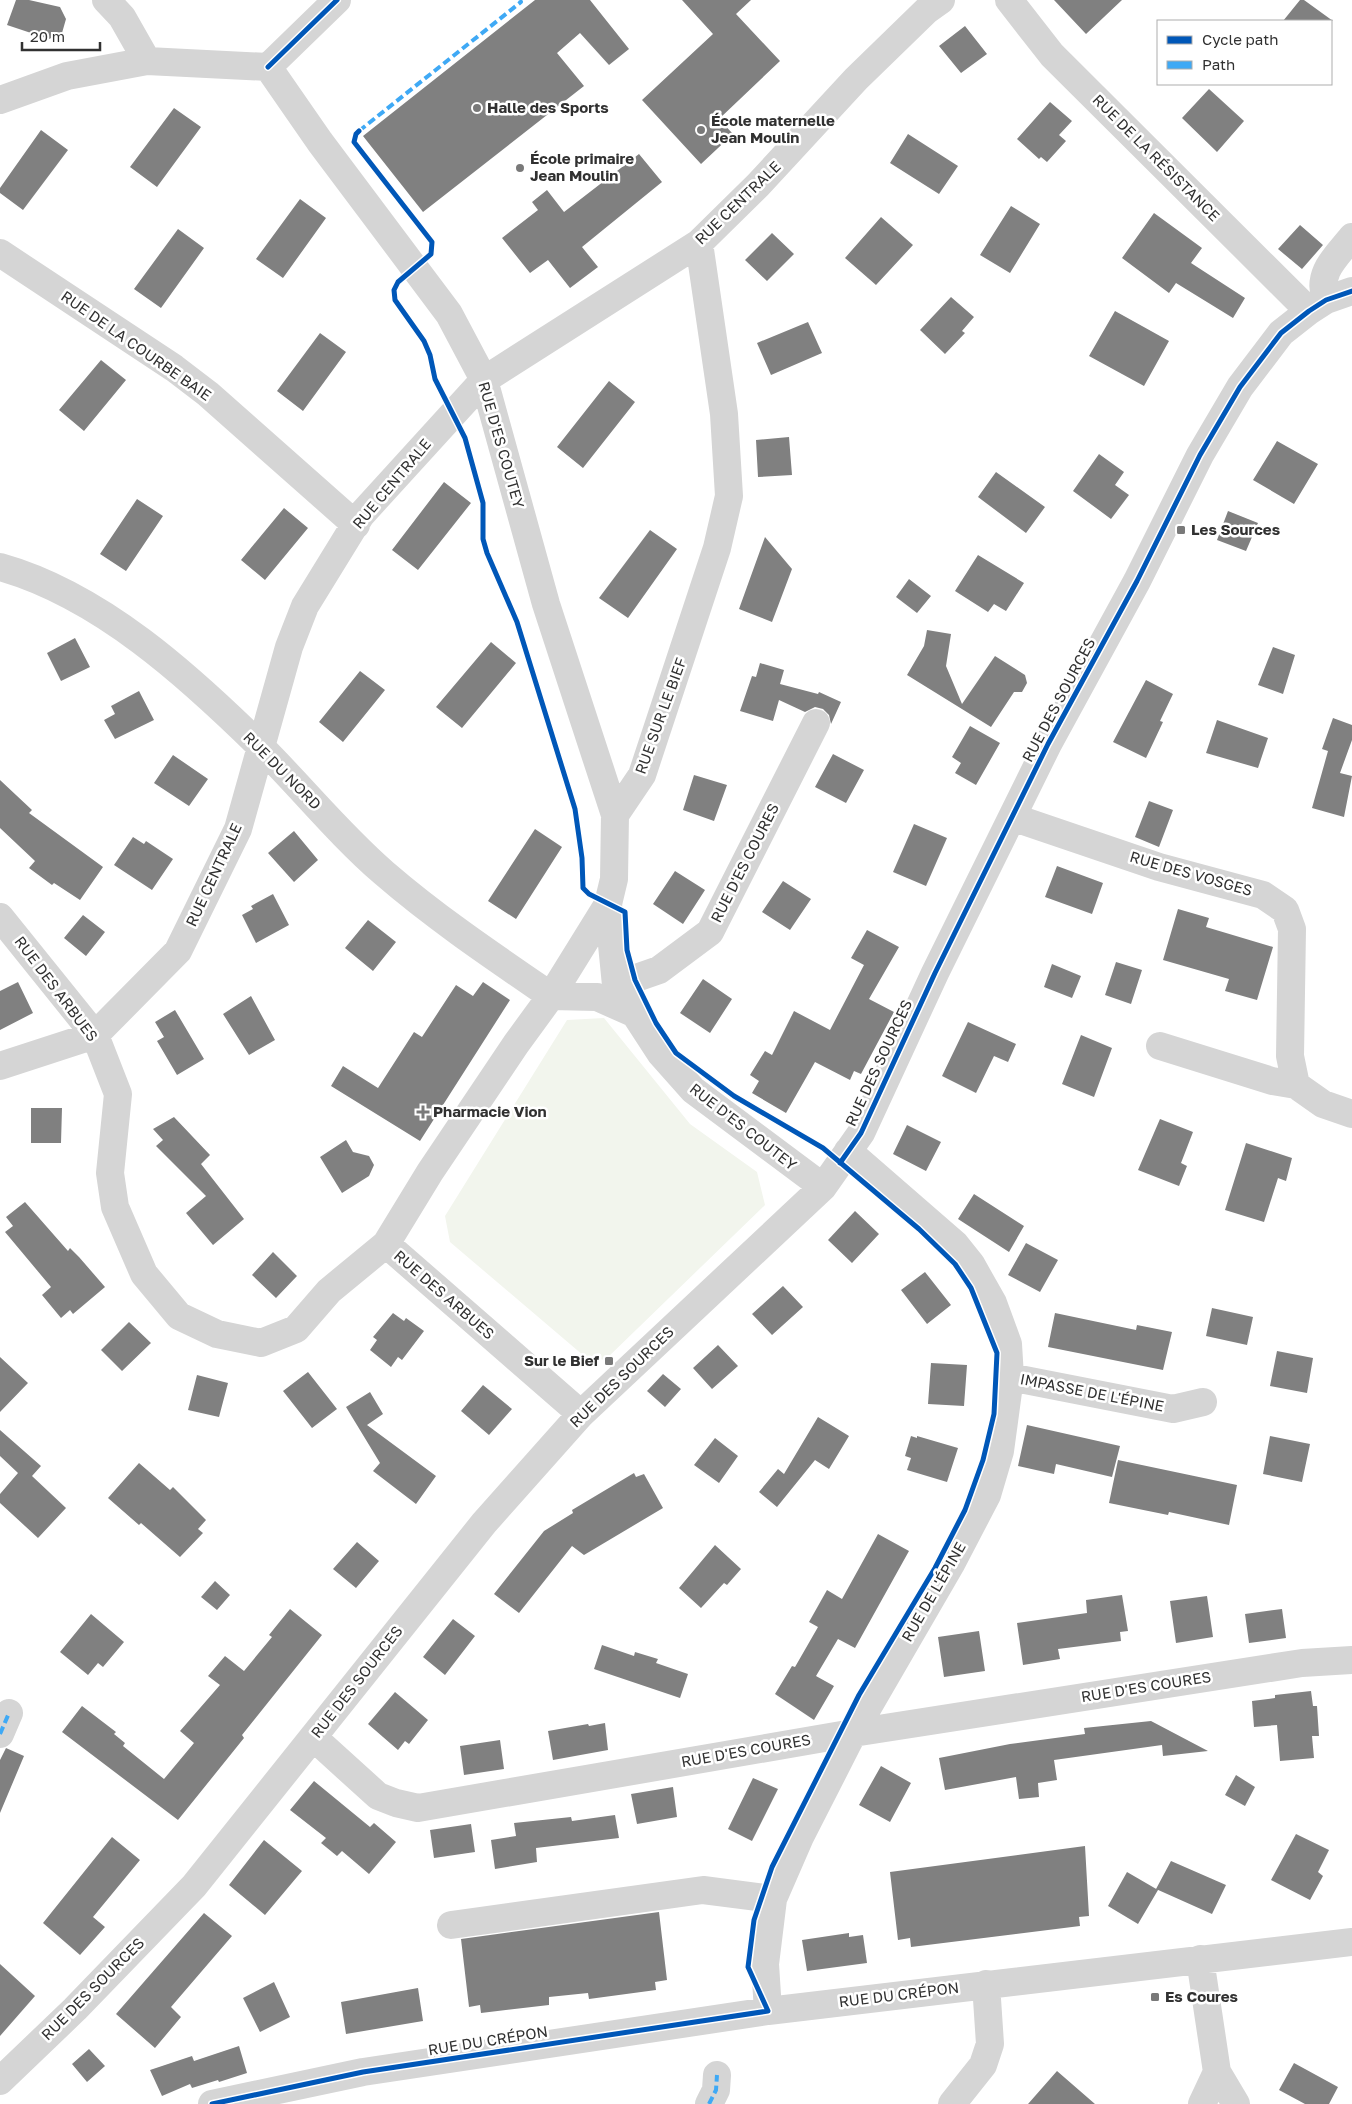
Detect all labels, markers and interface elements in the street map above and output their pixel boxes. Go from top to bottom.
scale bar [22,20,100,52]
legend [1157,20,1332,85]
text: 20 m [30,27,65,45]
text: Cycle path [1202,30,1278,48]
text: Path [1202,55,1235,73]
street label: RUE DE LA RÉSISTANCE [1089,90,1224,225]
place label: Halle des Sports [487,98,609,116]
marker: Halle des Sports [471,102,483,114]
place label: École maternelle Jean Moulin [711,111,835,146]
marker: École maternelle Jean Moulin [695,124,707,136]
place label: École primaire Jean Moulin [530,149,634,184]
street label: RUE CENTRALE [691,157,784,248]
marker: École primaire Jean Moulin [514,162,526,174]
street label: RUE DE LA COURBE BAIE [58,286,215,404]
street label: RUE D'ES COUTEY [475,379,529,510]
street label: RUE CENTRALE [348,435,434,532]
place label: Les Sources [1191,520,1280,538]
marker: Les Sources [1175,524,1187,536]
street label: RUE DES SOURCES [1018,635,1098,765]
street label: RUE SUR LE BIEF [631,655,690,776]
street label: RUE DU NORD [240,728,325,813]
street label: RUE D'ES COURES [706,800,782,925]
street label: RUE CENTRALE [181,820,245,929]
street label: RUE DES VOSGES [1128,847,1255,899]
street label: RUE DES ARBUES [11,932,102,1044]
street label: RUE DES SOURCES [841,996,915,1129]
street label: RUE D'ES COUTEY [687,1079,801,1174]
place label: Pharmacie Vion [433,1102,547,1120]
marker: Pharmacie Vion [417,1106,429,1118]
street label: RUE DES ARBUES [391,1246,498,1343]
street label: RUE DES SOURCES [566,1322,677,1431]
place label: Sur le Bief [524,1351,600,1369]
marker: Sur le Bief [603,1355,615,1367]
street label: IMPASSE DE L'ÉPINE [1019,1369,1166,1415]
street label: RUE DE L'ÉPINE [897,1539,969,1644]
street label: RUE DES SOURCES [307,1622,406,1741]
street label: RUE D'ES COURES [1080,1667,1212,1705]
street label: RUE D'ES COURES [680,1730,812,1770]
street label: RUE DES SOURCES [37,1933,147,2043]
street label: RUE DU CRÉPON [838,1978,960,2010]
place label: Es Coures [1165,1987,1238,2005]
marker: Es Coures [1149,1991,1161,2003]
street label: RUE DU CRÉPON [427,2022,549,2058]

